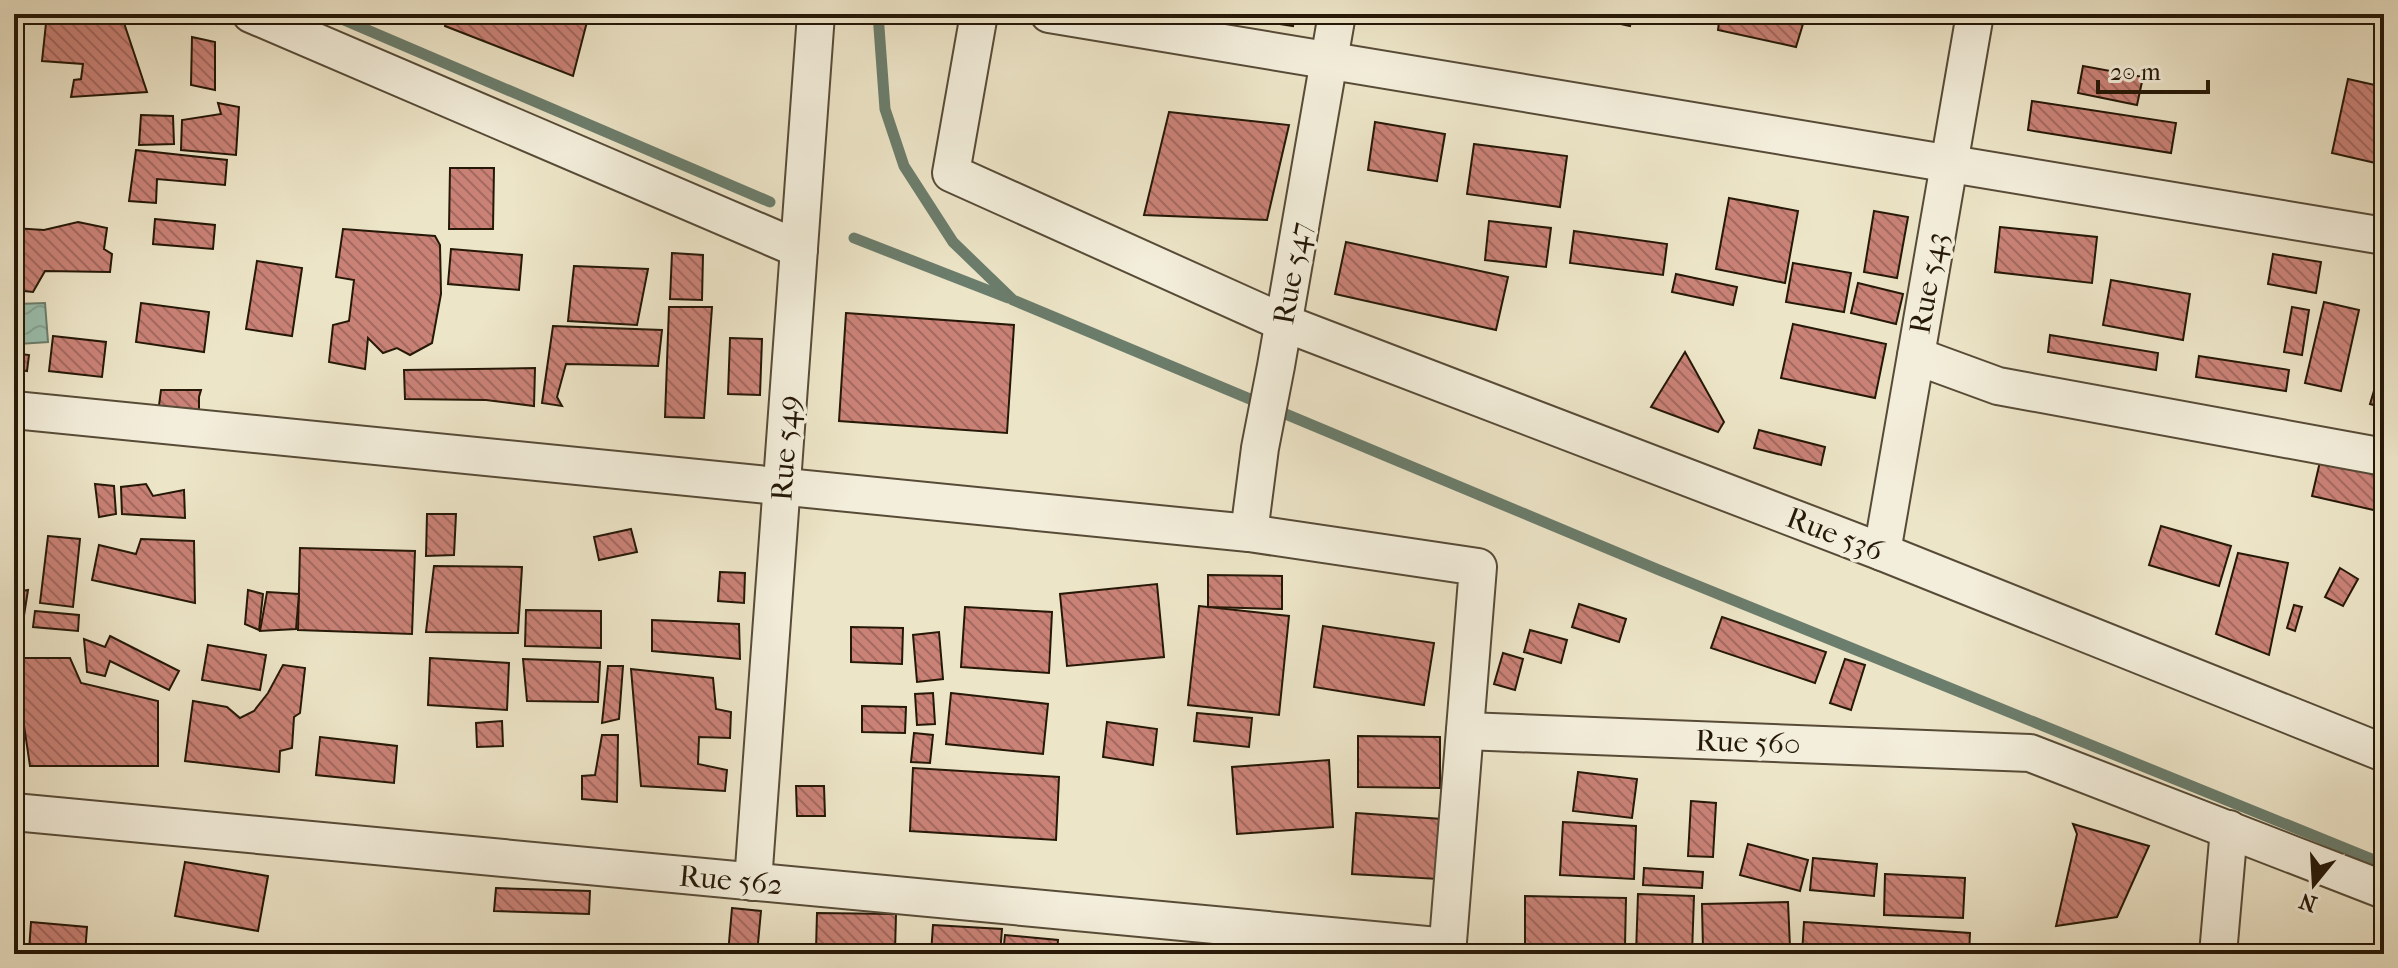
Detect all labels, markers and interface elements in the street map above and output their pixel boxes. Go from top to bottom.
scale bar [2098,44,2208,94]
text: 20 m [2110,58,2161,86]
street label: Rue 547 [1266,219,1319,327]
street label: Rue 543 [1902,230,1955,337]
street label: Rue 549 [764,394,807,502]
street label: Rue 536 [1781,500,1889,569]
street label: Rue 560 [1695,723,1801,762]
north arrow [2274,844,2354,924]
street label: Rue 562 [678,859,784,902]
text: N [2296,887,2320,917]

